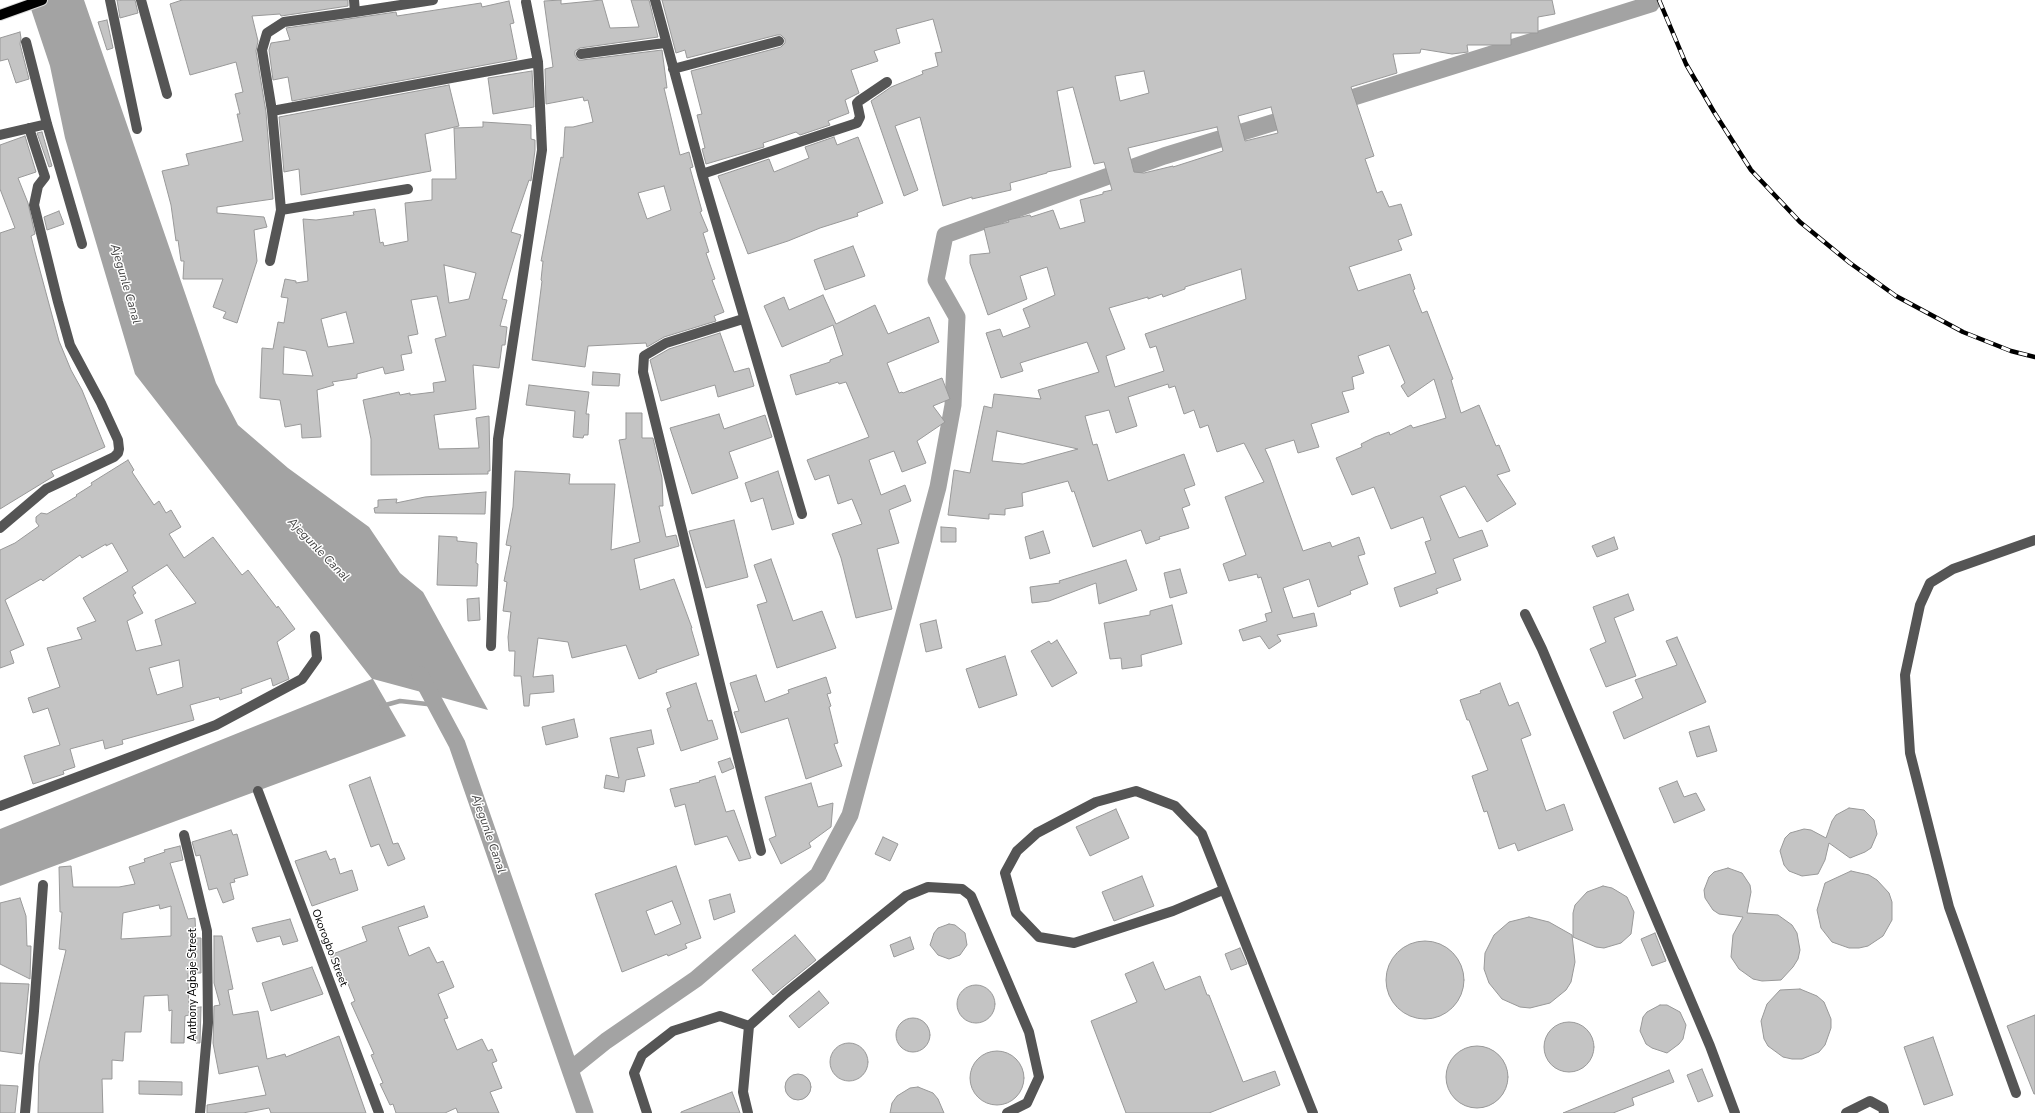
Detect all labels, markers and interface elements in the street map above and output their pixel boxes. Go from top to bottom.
water label: Ajegunle Canal [107,242,143,326]
water label: Ajegunle Canal [284,515,352,585]
water label: Ajegunle Canal [468,793,508,875]
street label: Okorogbo Street [308,907,350,989]
street label: Anthony Agbaje Street [186,928,200,1042]

